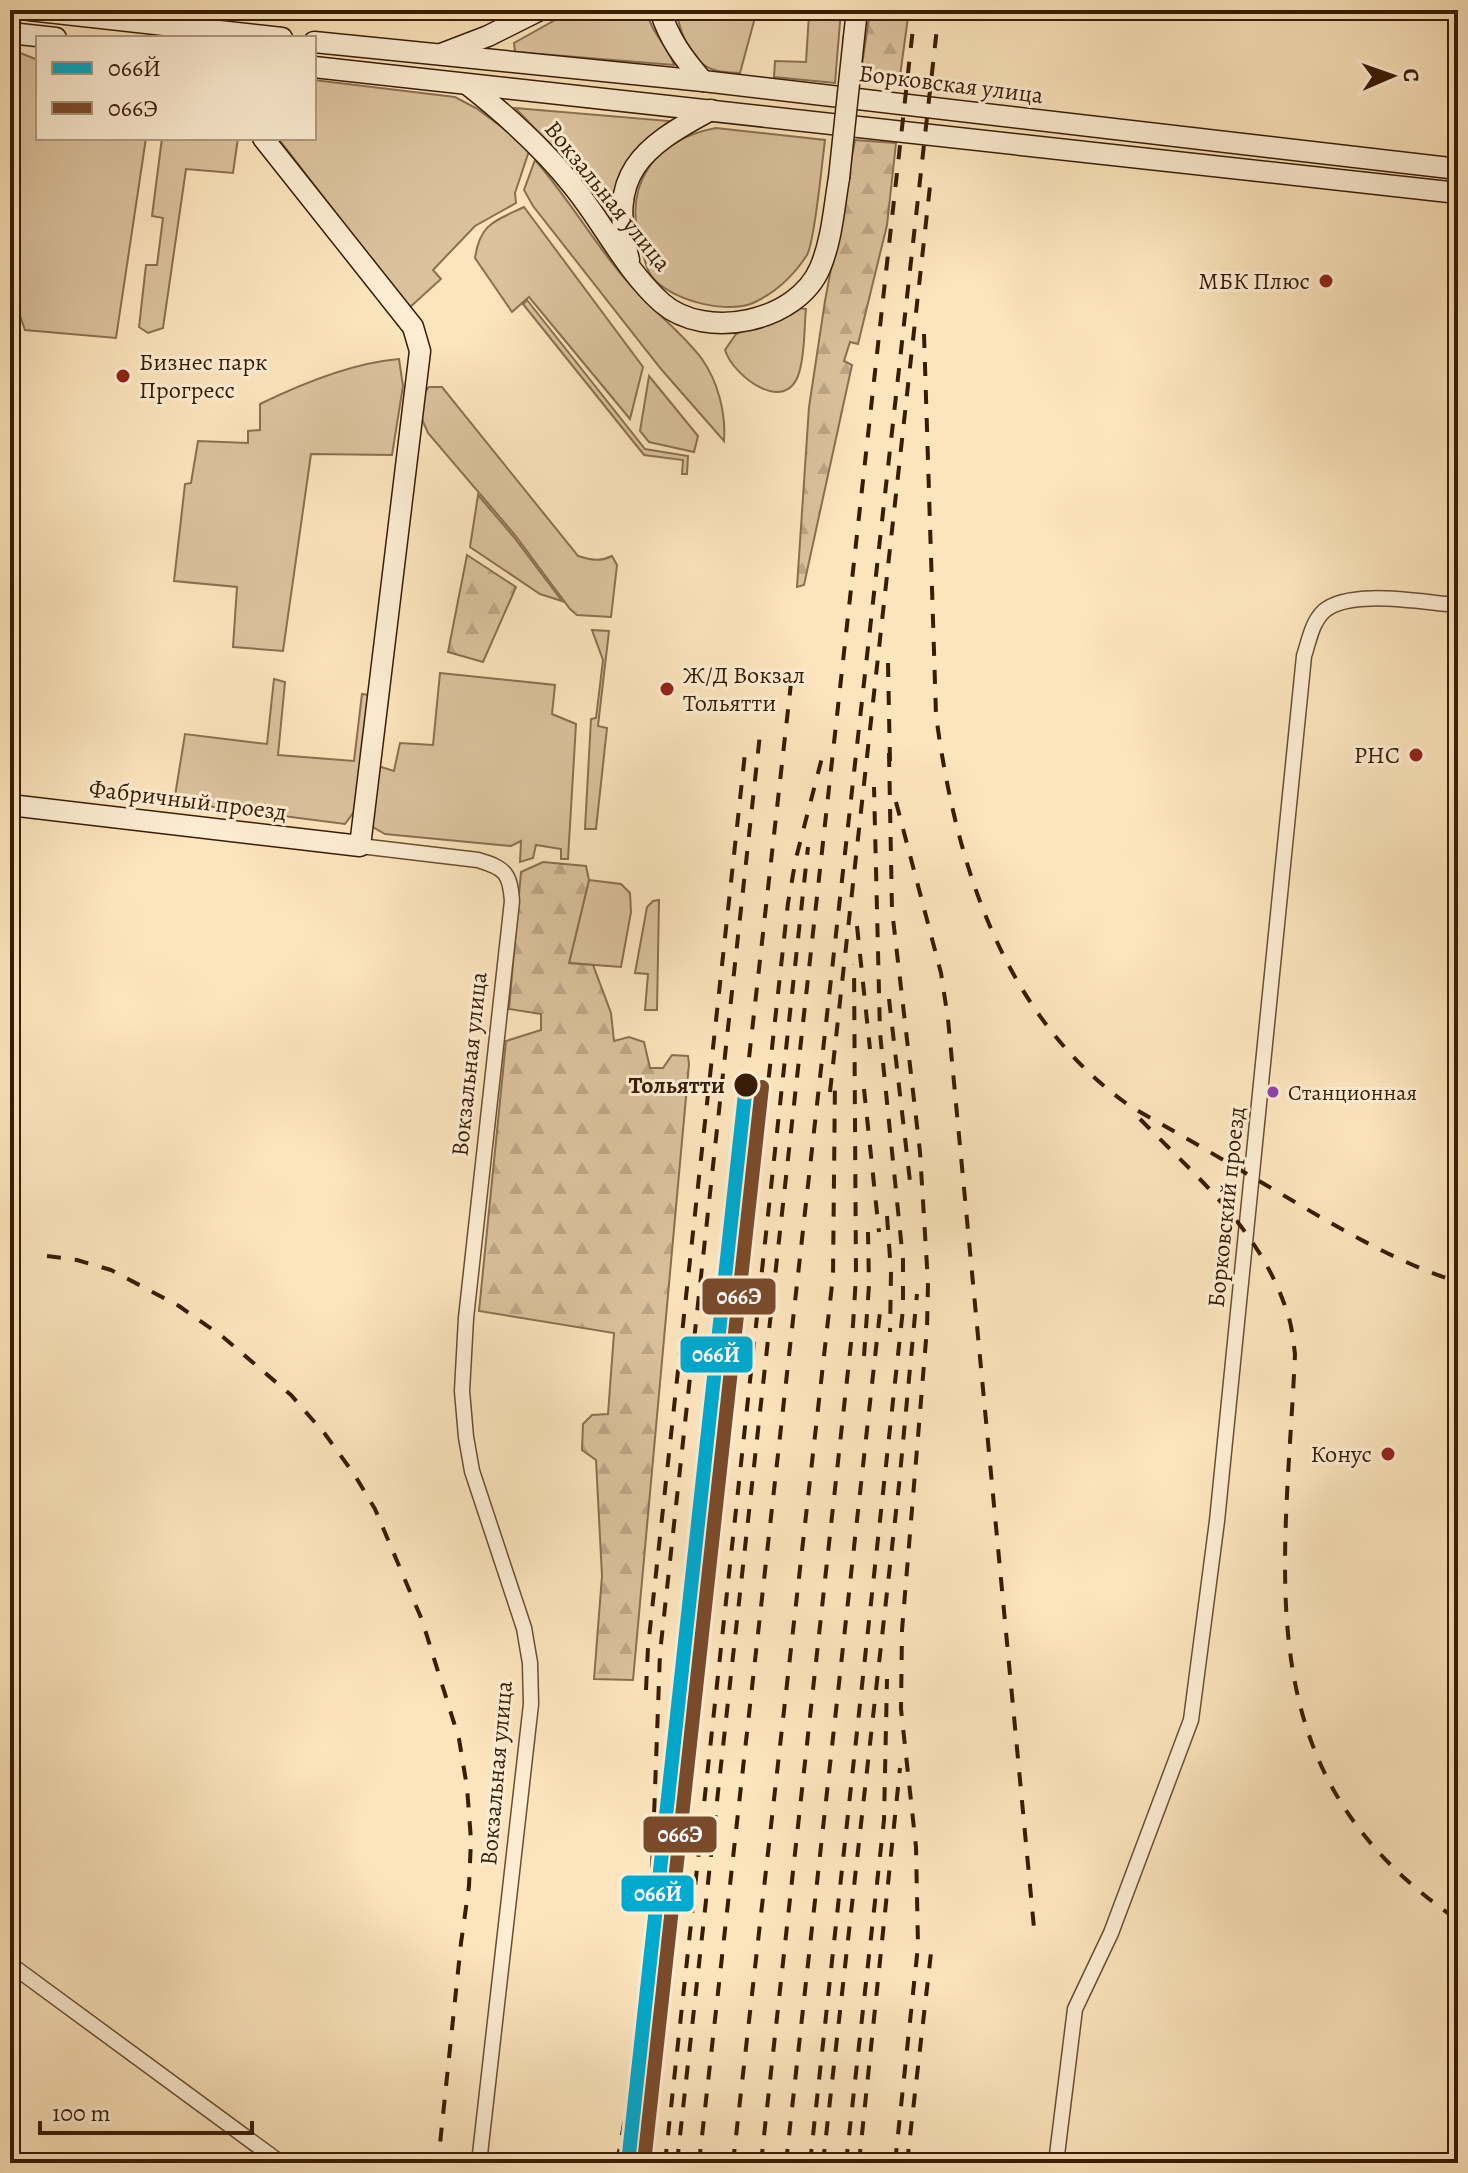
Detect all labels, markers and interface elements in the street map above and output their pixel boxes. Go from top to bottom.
legend [36,36,316,140]
north arrow [1352,36,1432,116]
text: 066Й [108,52,161,84]
street label: Борковская улица [857,57,1045,111]
text: С [1396,68,1426,83]
text: 066Э [108,92,158,124]
street label: Вокзальная улица [537,114,679,278]
place label: МБК Плюс [1198,265,1310,297]
marker: МБК Плюс [1317,272,1335,290]
place label: Бизнес парк Прогресс [139,346,268,406]
marker: Бизнес парк Прогресс [114,367,132,385]
place label: Ж/Д Вокзал Тольятти [683,659,805,719]
marker: Ж/Д Вокзал Тольятти [658,680,676,698]
place label: РНС [1354,739,1400,771]
marker: РНС [1407,746,1425,764]
street label: Фабричный проезд [87,772,289,828]
street label: Вокзальная улица [443,970,495,1158]
place label: Тольятти [629,1069,725,1101]
marker: Тольятти [732,1071,760,1099]
place label: Станционная [1288,1078,1417,1108]
marker: Станционная [1265,1084,1281,1100]
street label: Борковский проезд [1200,1105,1252,1309]
line badge: 066Э [701,1277,777,1316]
text: 066Э [716,1282,762,1312]
line badge: 066Й [679,1335,754,1374]
text: 066Й [692,1340,740,1370]
place label: Конус [1310,1438,1372,1470]
marker: Конус [1379,1445,1397,1463]
street label: Вокзальная улица [472,1679,520,1867]
line badge: 066Э [642,1815,718,1854]
text: 066Э [657,1820,703,1850]
line badge: 066Й [620,1874,695,1913]
text: 066Й [634,1879,682,1909]
scale bar [40,2085,252,2135]
text: 100 m [52,2097,111,2129]

